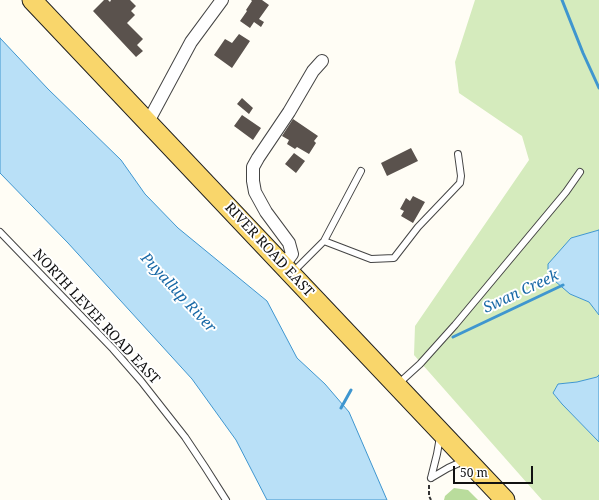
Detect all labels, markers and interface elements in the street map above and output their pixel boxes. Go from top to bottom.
street label: RIVER ROAD EAST [221,199,317,301]
street label: NORTH LEVEE ROAD EAST [29,246,163,388]
water label: Puyallup River [136,249,220,337]
water label: Swan Creek [480,267,562,317]
scale bar [455,458,535,484]
text: 50 m [460,464,488,481]

